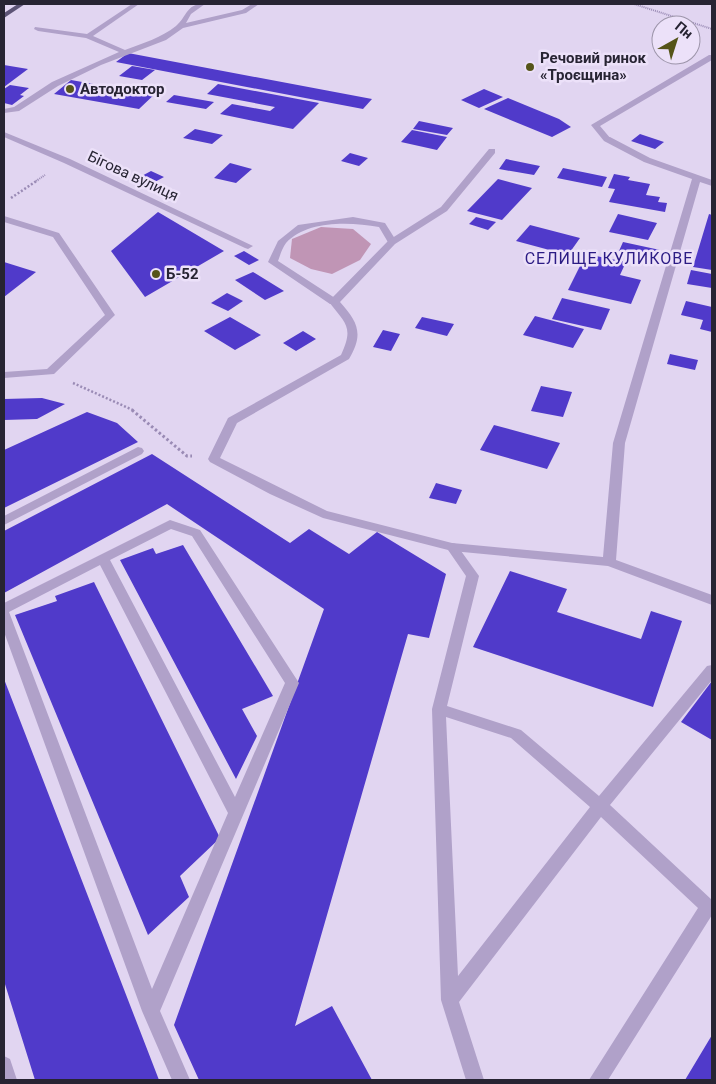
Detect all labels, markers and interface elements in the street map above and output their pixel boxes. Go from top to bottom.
north arrow [651,15,701,65]
text: Пн [672,18,696,42]
place label: Речовий ринок «Троєщина» [540,49,647,84]
marker: Речовий ринок «Троєщина» [524,61,536,73]
place label: Автодоктор [80,80,165,98]
marker: Автодоктор [64,83,76,95]
street label: Бігова вулиця [85,147,181,205]
district label: СЕЛИЩЕ КУЛИКОВЕ [525,249,693,268]
place label: Б-52 [166,265,199,283]
marker: Б-52 [150,268,162,280]

